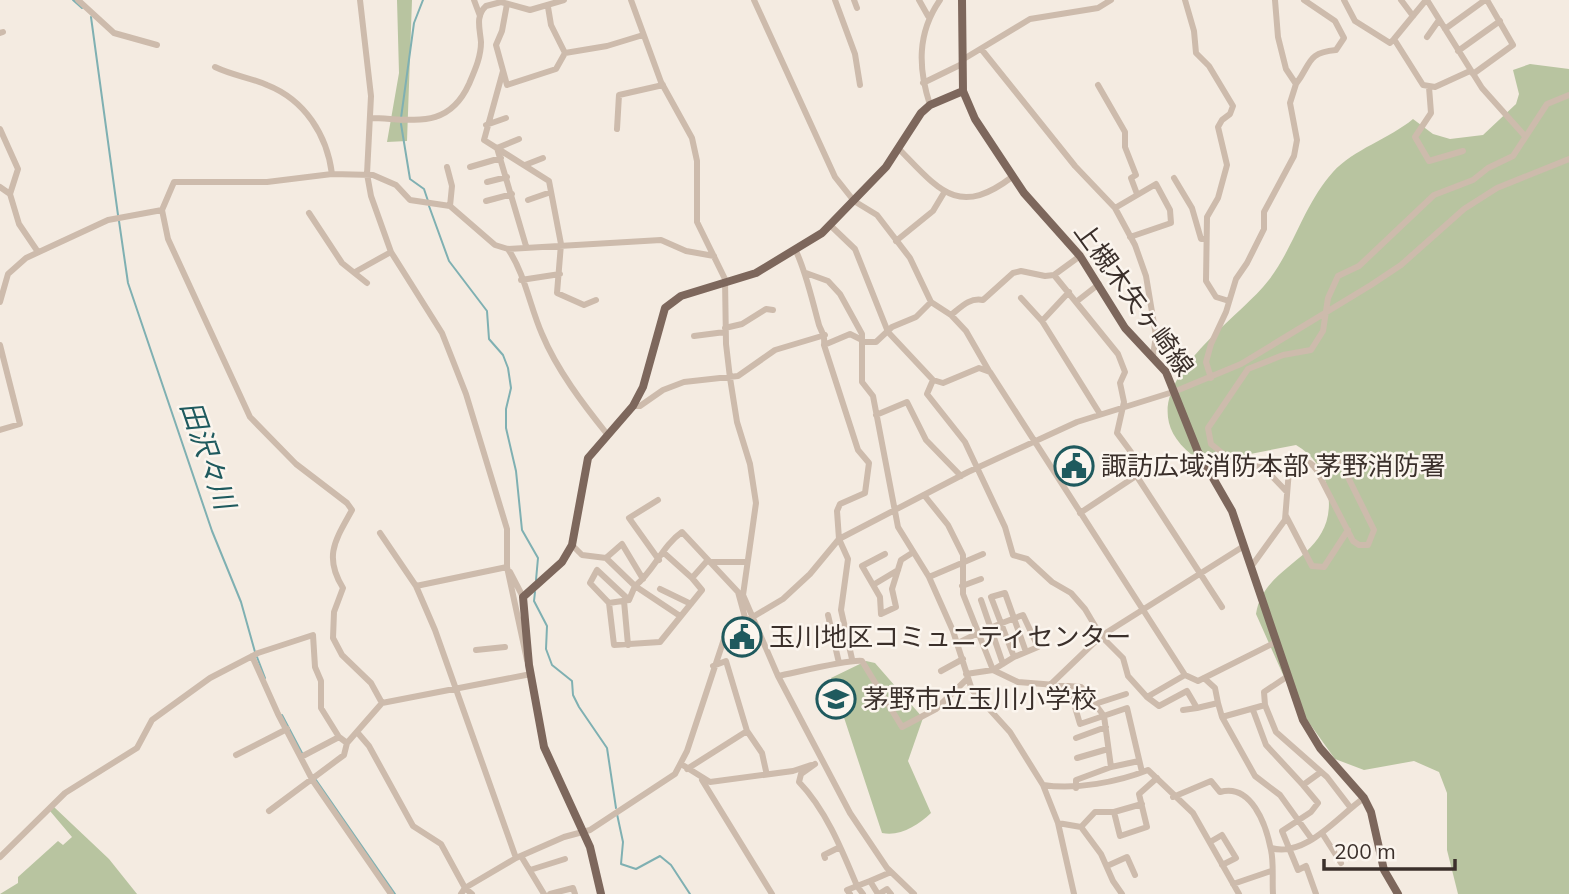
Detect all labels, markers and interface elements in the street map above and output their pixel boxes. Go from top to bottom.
street label: 上槻木矢ヶ崎線 [1068,215,1201,382]
water label: 田沢々川 [174,396,244,516]
public building icon: 諏訪広域消防本部 茅野消防署 [1053,445,1095,487]
place label: 諏訪広域消防本部 茅野消防署 [1101,449,1446,482]
public building icon: 玉川地区コミュニティセンター [721,616,763,658]
place label: 玉川地区コミュニティセンター [769,620,1131,653]
school or university icon: 茅野市立玉川小学校 [815,678,857,720]
place label: 茅野市立玉川小学校 [863,682,1097,715]
scale bar [1324,828,1455,872]
text: 200 m [1334,838,1396,864]

